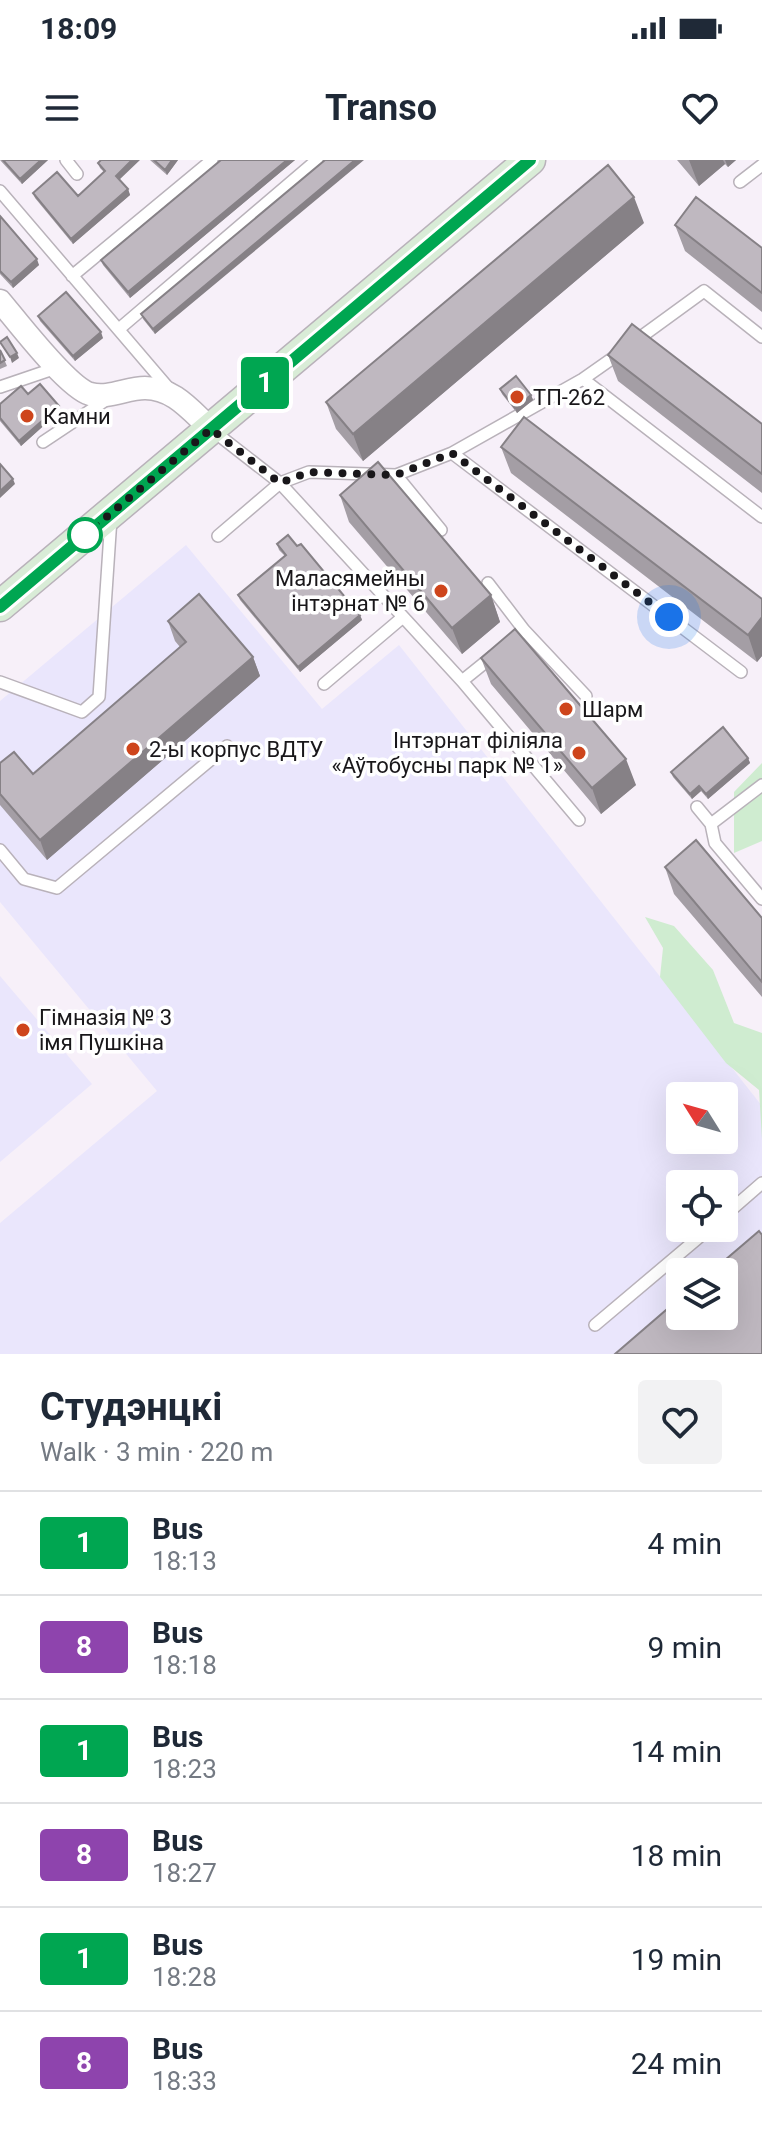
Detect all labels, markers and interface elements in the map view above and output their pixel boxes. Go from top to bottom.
text: 18:09 [40,11,117,46]
icon: menu [40,86,84,130]
icon: heart [678,86,722,130]
text: Transo [325,87,437,129]
line badge: 1 [239,357,291,409]
text: 1 [257,366,273,399]
place label: ТП-262 [533,385,605,410]
marker: ТП-262 [508,388,526,406]
place label: Камни [43,404,111,429]
marker: Камни [18,407,36,425]
unlabelled marker [68,518,102,552]
place label: Маласямейны інтэрнат № 6 [275,566,425,616]
marker: Маласямейны інтэрнат № 6 [432,582,450,600]
your location [649,597,689,637]
place label: Шарм [582,697,643,722]
marker: Шарм [557,700,575,718]
place label: Інтэрнат філіяла «Аўтобусны парк № 1» [331,728,563,778]
place label: 2-ы корпус ВДТУ [149,737,324,762]
marker: 2-ы корпус ВДТУ [124,740,142,758]
marker: Інтэрнат філіяла «Аўтобусны парк № 1» [570,744,588,762]
place label: Гімназія № 3 імя Пушкіна [39,1005,172,1055]
marker: Гімназія № 3 імя Пушкіна [14,1021,32,1039]
north arrow [666,1082,738,1154]
map controls [666,1082,738,1330]
button: locate [666,1170,738,1242]
button: layers [666,1258,738,1330]
button: heart [638,1380,722,1464]
text: Студэнцкі [40,1385,222,1429]
text: Walk · 3 min · 220 m [40,1437,273,1467]
text: Bus [152,1511,203,1546]
text: 1 [76,1526,92,1559]
text: 4 min [648,1526,722,1561]
text: 18:13 [152,1546,217,1576]
text: Bus [152,1615,203,1650]
text: 8 [76,1630,92,1663]
text: 9 min [648,1630,722,1665]
text: 18:18 [152,1650,217,1680]
text: Bus [152,1719,203,1754]
text: 1 [76,1734,92,1767]
text: 14 min [631,1734,722,1769]
text: 18:23 [152,1754,217,1784]
text: Bus [152,1823,203,1858]
text: 8 [76,1838,92,1871]
text: 18 min [631,1838,722,1873]
text: 18:27 [152,1858,217,1888]
text: Bus [152,1927,203,1962]
text: 1 [76,1942,92,1975]
text: 19 min [631,1942,722,1977]
text: 18:28 [152,1962,217,1992]
text: Bus [152,2031,203,2066]
text: 8 [76,2046,92,2079]
text: 24 min [631,2046,722,2081]
text: 18:33 [152,2066,217,2096]

